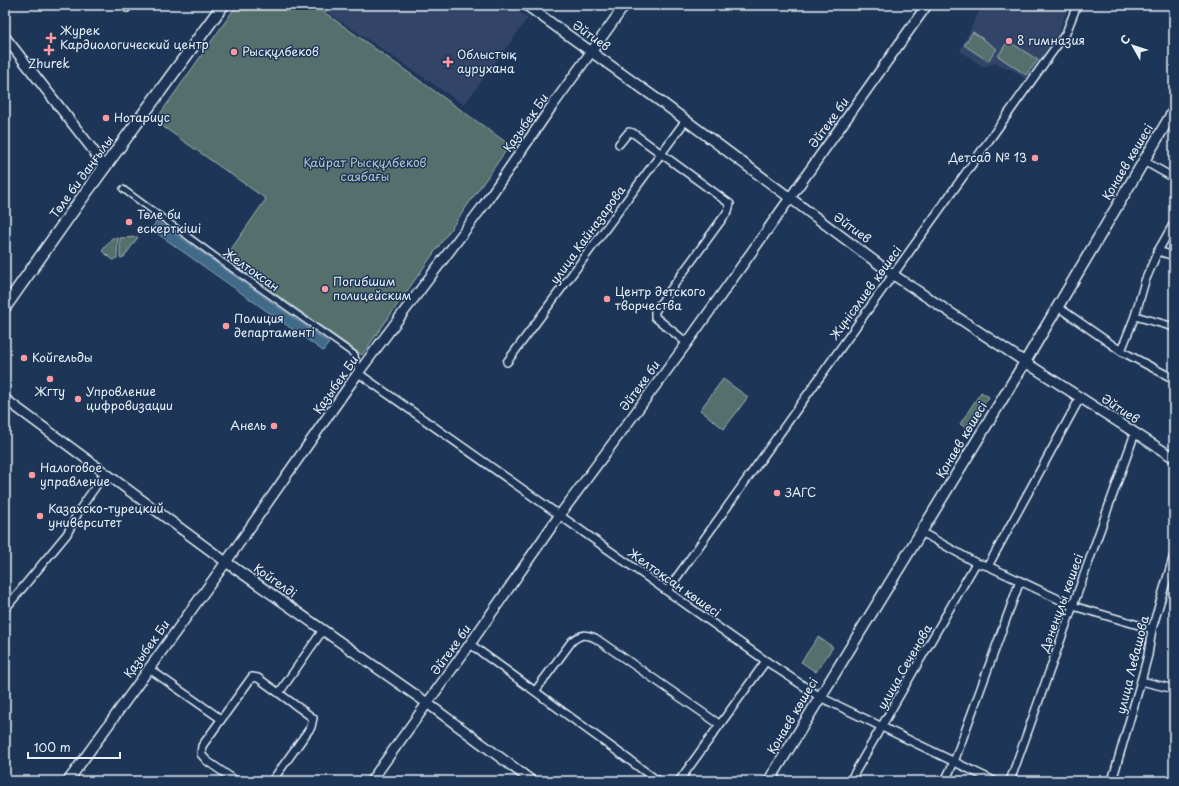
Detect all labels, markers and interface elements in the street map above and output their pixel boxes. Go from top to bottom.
street label: Әйтиев [569,16,614,55]
place label: Журек Кардиологический центр [60,21,209,53]
north arrow [1113,26,1153,66]
place label: 8 гимназия [1017,31,1085,49]
text: С [1116,31,1134,48]
marker: Журек Кардиологический центр [45,32,57,44]
marker: 8 гимназия [1004,36,1014,46]
place label: Рысқұлбеков [242,42,319,60]
marker: Zhurek [43,44,55,56]
place label: Облыстық аурухана [457,45,517,77]
marker: Рысқұлбеков [229,47,239,57]
place label: Zhurek [28,54,70,72]
marker: Облыстық аурухана [442,56,454,68]
street label: Қазыбек Би [498,89,552,155]
street label: Әйтеке би [804,93,853,151]
place label: Нотариус [114,108,170,126]
marker: Нотариус [101,113,111,123]
street label: Қонаев көшесі [1097,120,1157,203]
street label: Төле би даңғылы [45,131,117,221]
place label: Детсад № 13 [948,148,1027,166]
park label: Қайрат Рысқұлбеков саябағы [303,153,427,185]
marker: Детсад № 13 [1030,153,1040,163]
street label: улица Кайназарова [545,181,629,287]
place label: Төле би ескерткіші [137,205,201,237]
street label: Әйтиев [830,207,875,247]
marker: Төле би ескерткіші [124,217,134,227]
street label: Жүнісәлиев көшесі [825,242,905,343]
street label: Желтоксан [220,243,283,295]
place label: Погибшим полицейским [333,272,412,304]
place label: Центр детского творчества [615,282,706,314]
marker: Погибшим полицейским [320,284,330,294]
marker: Центр детского творчества [602,294,612,304]
place label: Полиция департаменті [234,309,315,341]
marker: Полиция департаменті [221,321,231,331]
place label: Койгельды [32,348,93,366]
street label: Қазыбек Би [308,351,362,417]
marker: Койгельды [19,353,29,363]
street label: Әйтеке би [615,356,664,414]
marker: Жгту [45,374,55,384]
place label: Жгту [34,382,65,400]
place label: Упровление цифровизации [86,382,173,414]
street label: Әйтиев [1098,389,1143,427]
marker: Упровление цифровизации [73,394,83,404]
street label: Қонаев көшесі [931,398,991,481]
place label: Анель [230,416,266,434]
marker: Анель [269,421,279,431]
place label: Налоговое управление [40,458,110,490]
marker: Налоговое управление [27,470,37,480]
place label: ЗАГС [784,483,816,501]
marker: ЗАГС [772,488,782,498]
place label: Казахско-турецкий университет [48,499,164,531]
marker: Казахско-турецкий университет [35,511,45,521]
street label: Желтоқсан көшесі [625,543,725,621]
street label: Дәненұлы көшесі [1035,551,1087,655]
street label: Қойгелді [250,559,301,602]
street label: улица Левашова [1111,613,1153,716]
street label: Қазыбек Би [119,616,173,681]
street label: Әйтеке би [426,620,475,678]
street label: улица Сеченова [872,620,936,712]
street label: Қонаев көшесі [762,674,822,757]
scale bar [28,734,120,760]
text: 100 m [34,738,71,756]

